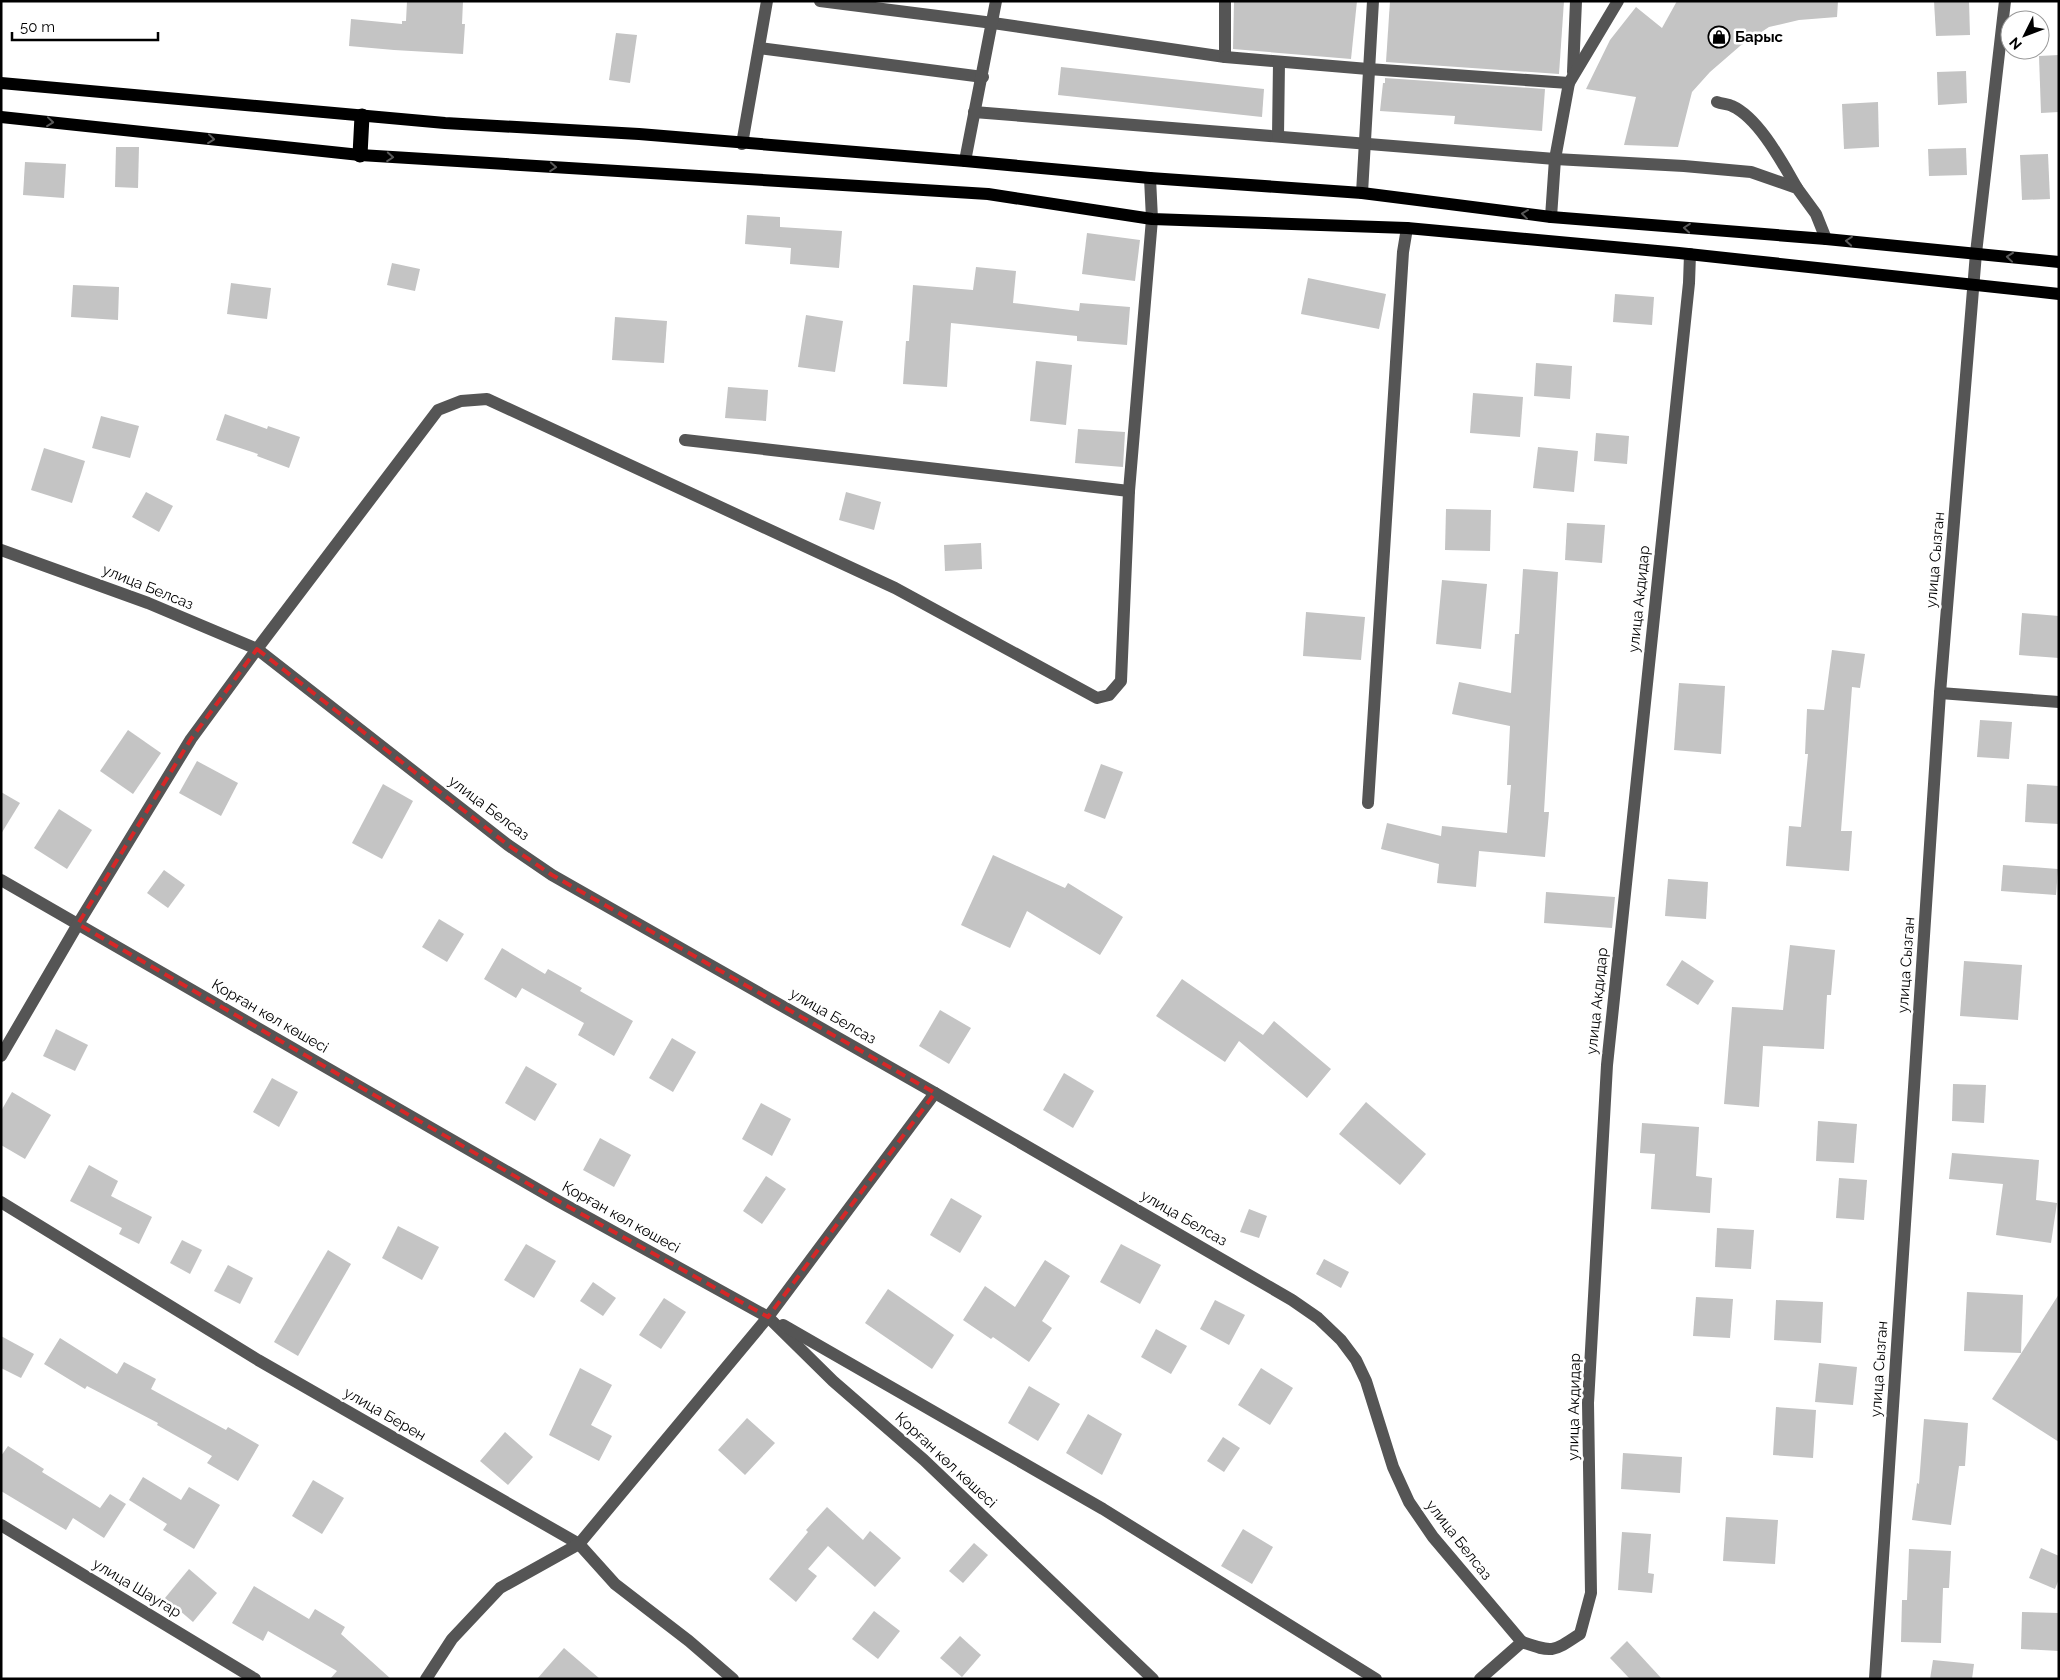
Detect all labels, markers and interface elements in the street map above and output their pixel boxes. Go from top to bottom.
scale bar [12,10,159,42]
north arrow [2000,10,2050,60]
text: 50 m [20,18,55,36]
shop icon: Барыс [1707,25,1731,49]
place label: Барыс [1735,28,1784,46]
text: N [2006,34,2025,53]
one-way arrow [46,116,54,127]
one-way arrow [208,133,216,144]
one-way arrow [387,151,395,162]
one-way arrow [549,161,557,172]
one-way arrow [1520,209,1528,220]
one-way arrow [1682,223,1690,234]
one-way arrow [1844,236,1852,247]
one-way arrow [2006,252,2014,263]
street label: улица Сызган [1922,511,1948,609]
street label: улица Акдидар [1624,545,1654,653]
street label: улица Белсаз [100,561,196,613]
street label: улица Белсаз [445,772,533,844]
street label: улица Сызган [1894,916,1918,1014]
street label: улица Акдидар [1582,947,1612,1055]
street label: Қорған көл көшесі [208,975,332,1057]
street label: улица Белсаз [787,984,879,1048]
street label: Қорған көл көшесі [559,1177,683,1257]
street label: улица Белсаз [1138,1186,1230,1250]
street label: улица Сызган [1867,1320,1891,1418]
street label: улица Акдидар [1564,1353,1584,1461]
street label: улица Берен [341,1383,429,1445]
street label: Қорған көл көшесі [892,1408,1000,1512]
street label: улица Белсаз [1422,1496,1496,1584]
street label: улица Шаугар [89,1555,185,1621]

